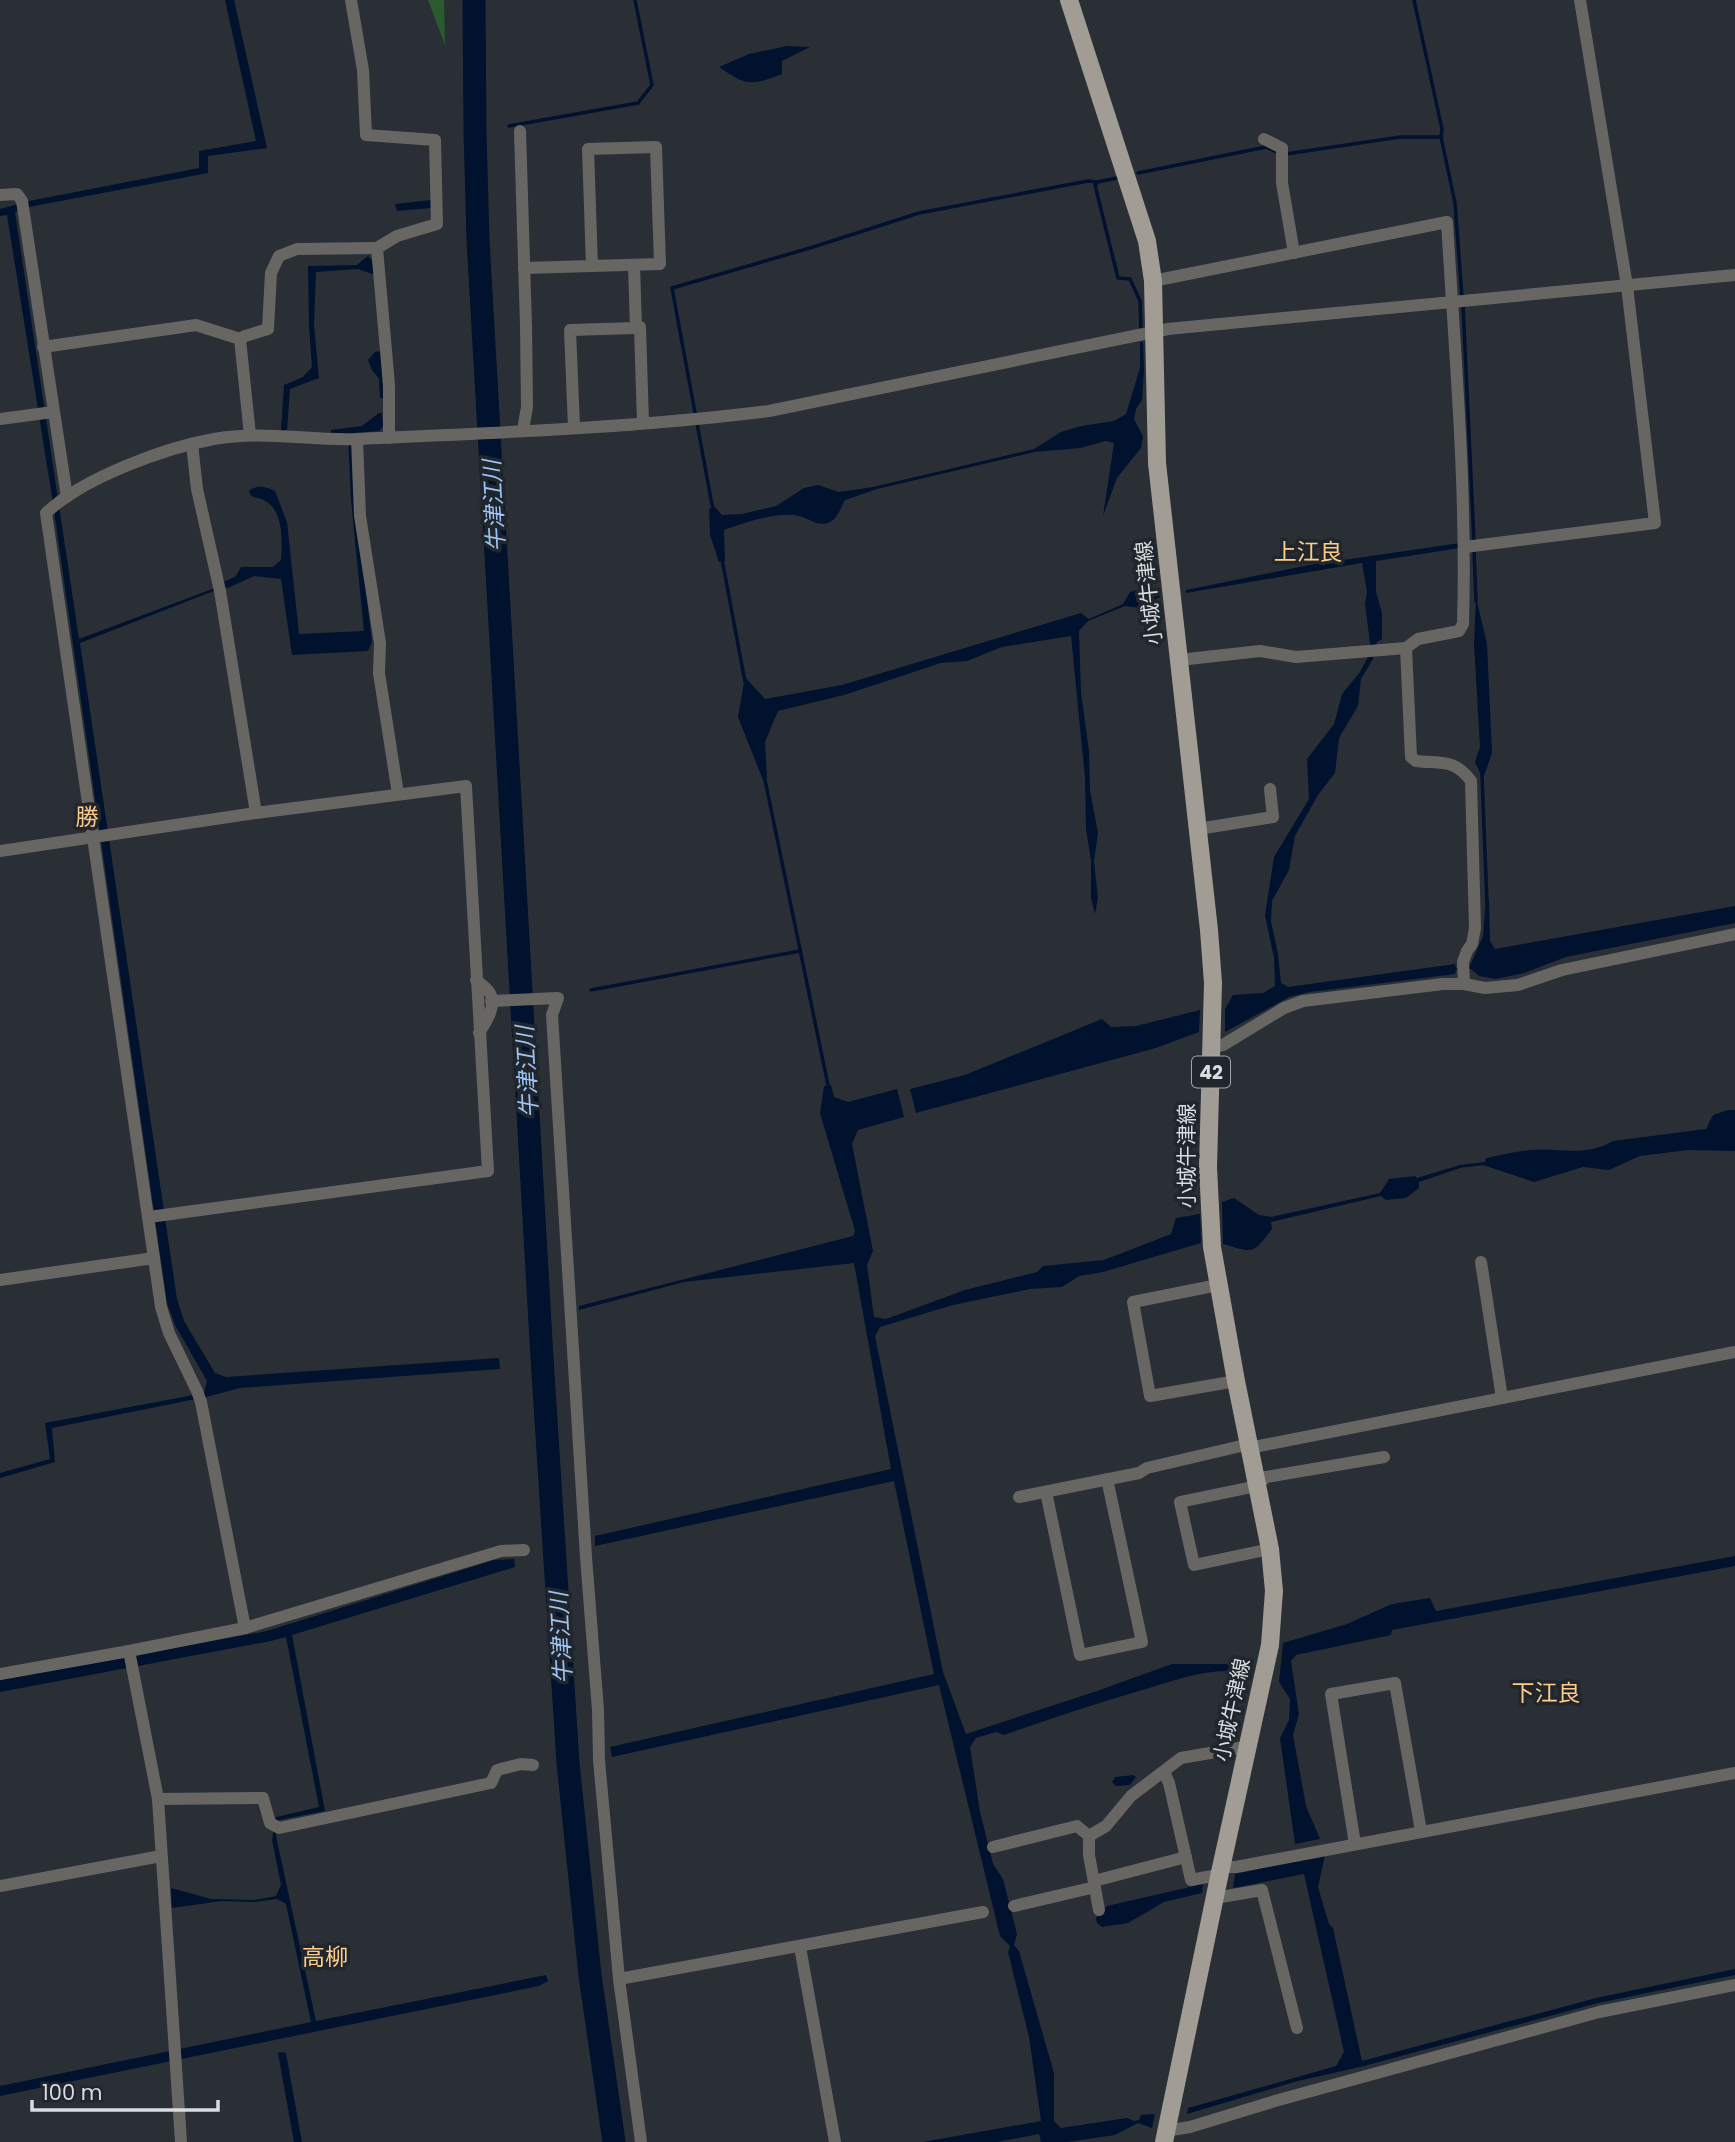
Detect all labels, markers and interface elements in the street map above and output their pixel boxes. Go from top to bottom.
water label: 牛津江川 [475,456,512,553]
district label: 上江良 [1274,536,1343,568]
street label: 小城牛津線 [1129,539,1168,647]
district label: 勝 [76,801,99,833]
water label: 牛津江川 [508,1022,545,1119]
road number: 42 [1192,1056,1230,1088]
street label: 小城牛津線 [1172,1104,1201,1209]
water label: 牛津江川 [542,1588,579,1685]
street label: 小城牛津線 [1206,1656,1257,1764]
district label: 下江良 [1512,1677,1581,1709]
district label: 高柳 [302,1941,348,1973]
scale bar [32,2068,217,2112]
text: 100 m [42,2078,102,2107]

